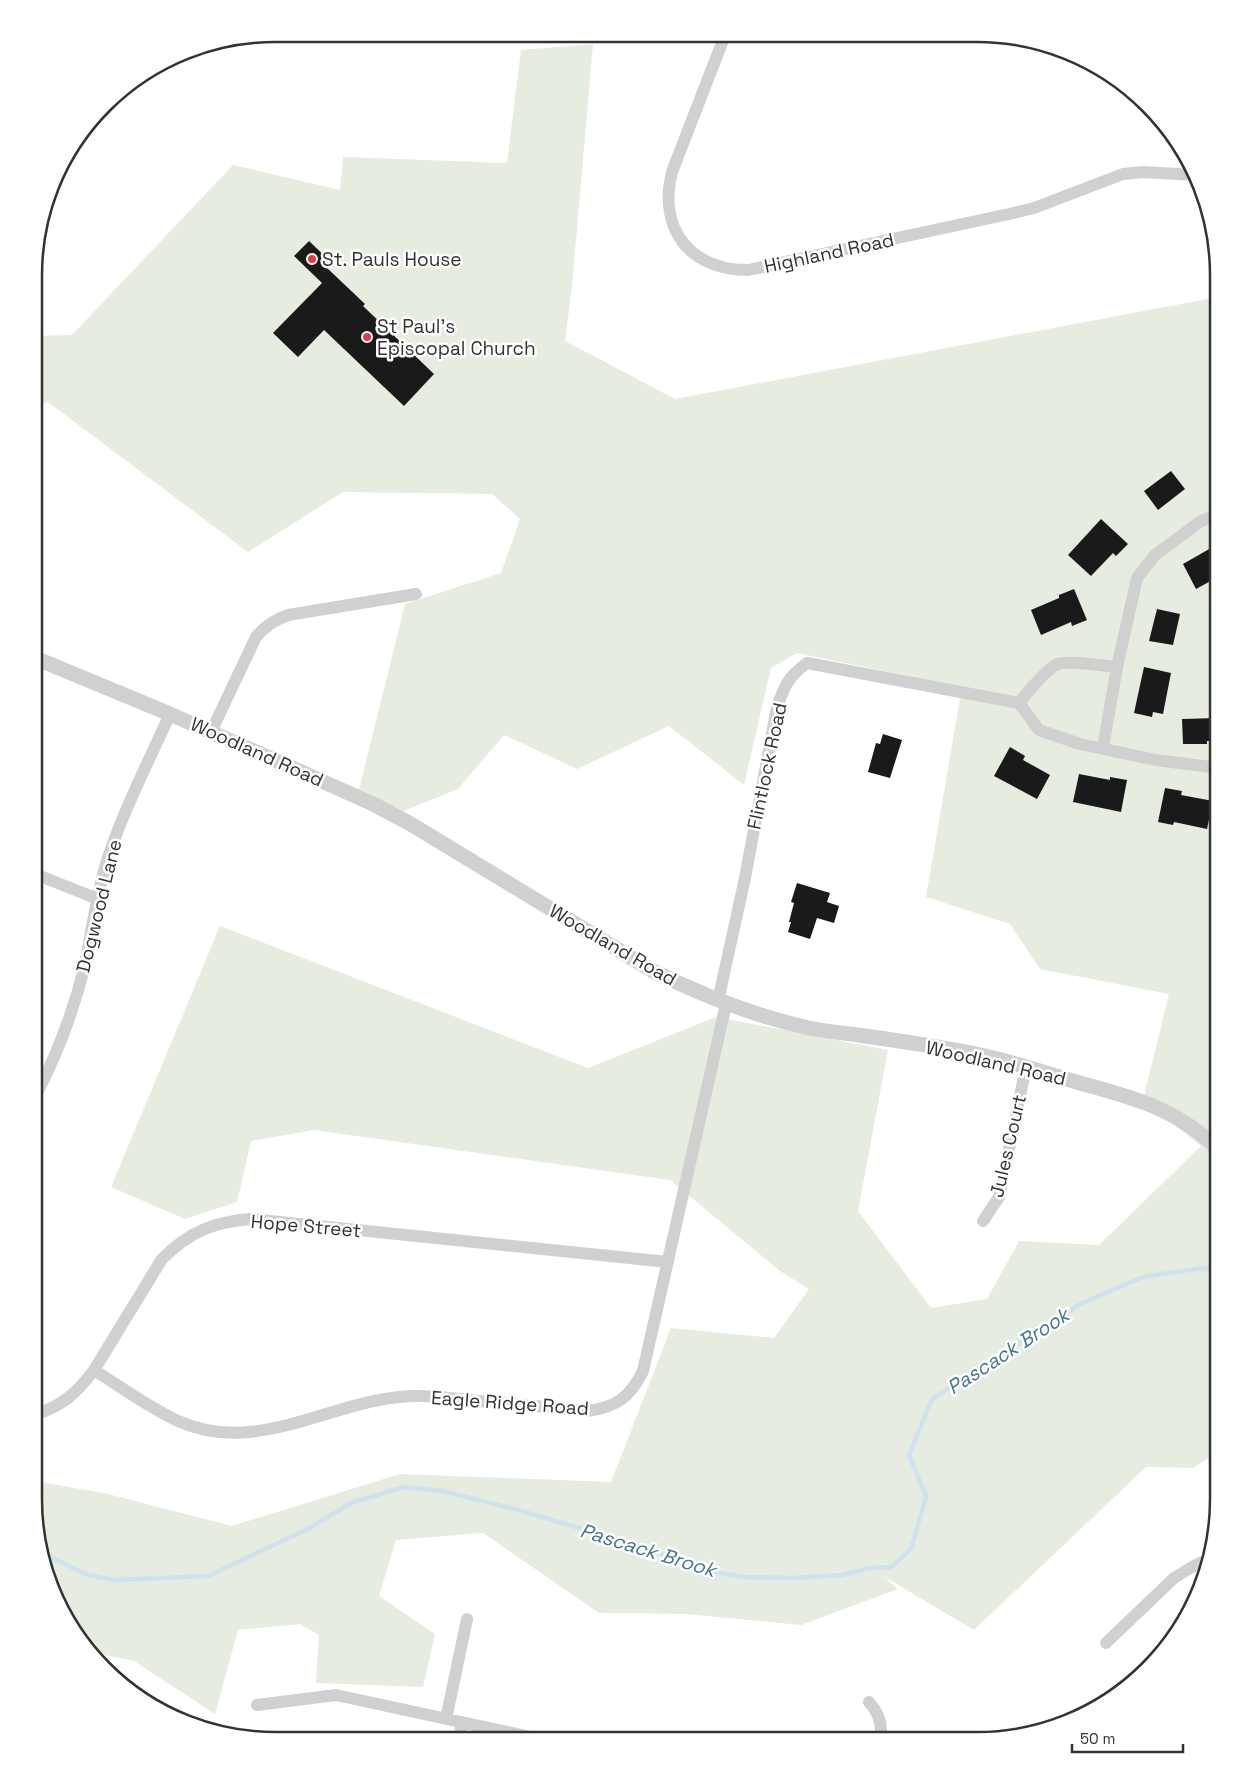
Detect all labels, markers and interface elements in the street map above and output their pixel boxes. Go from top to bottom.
street label: Highland Road [762,227,896,279]
place label: St. Pauls House [322,247,462,272]
marker: St. Pauls House [306,253,318,265]
place label: St Paul's Episcopal Church [377,314,536,361]
marker: St Paul's Episcopal Church [361,331,373,343]
street label: Flintlock Road [741,700,793,832]
street label: Woodland Road [187,711,327,793]
street label: Dogwood Lane [70,837,128,975]
street label: Woodland Road [545,898,681,992]
street label: Woodland Road [923,1035,1069,1091]
street label: Jules Court [984,1092,1032,1200]
street label: Hope Street [250,1209,362,1243]
water label: Pascack Brook [942,1301,1076,1400]
street label: Eagle Ridge Road [430,1385,590,1421]
water label: Pascack Brook [577,1517,721,1584]
scale bar [1072,1722,1183,1754]
text: 50 m [1080,1729,1115,1748]

